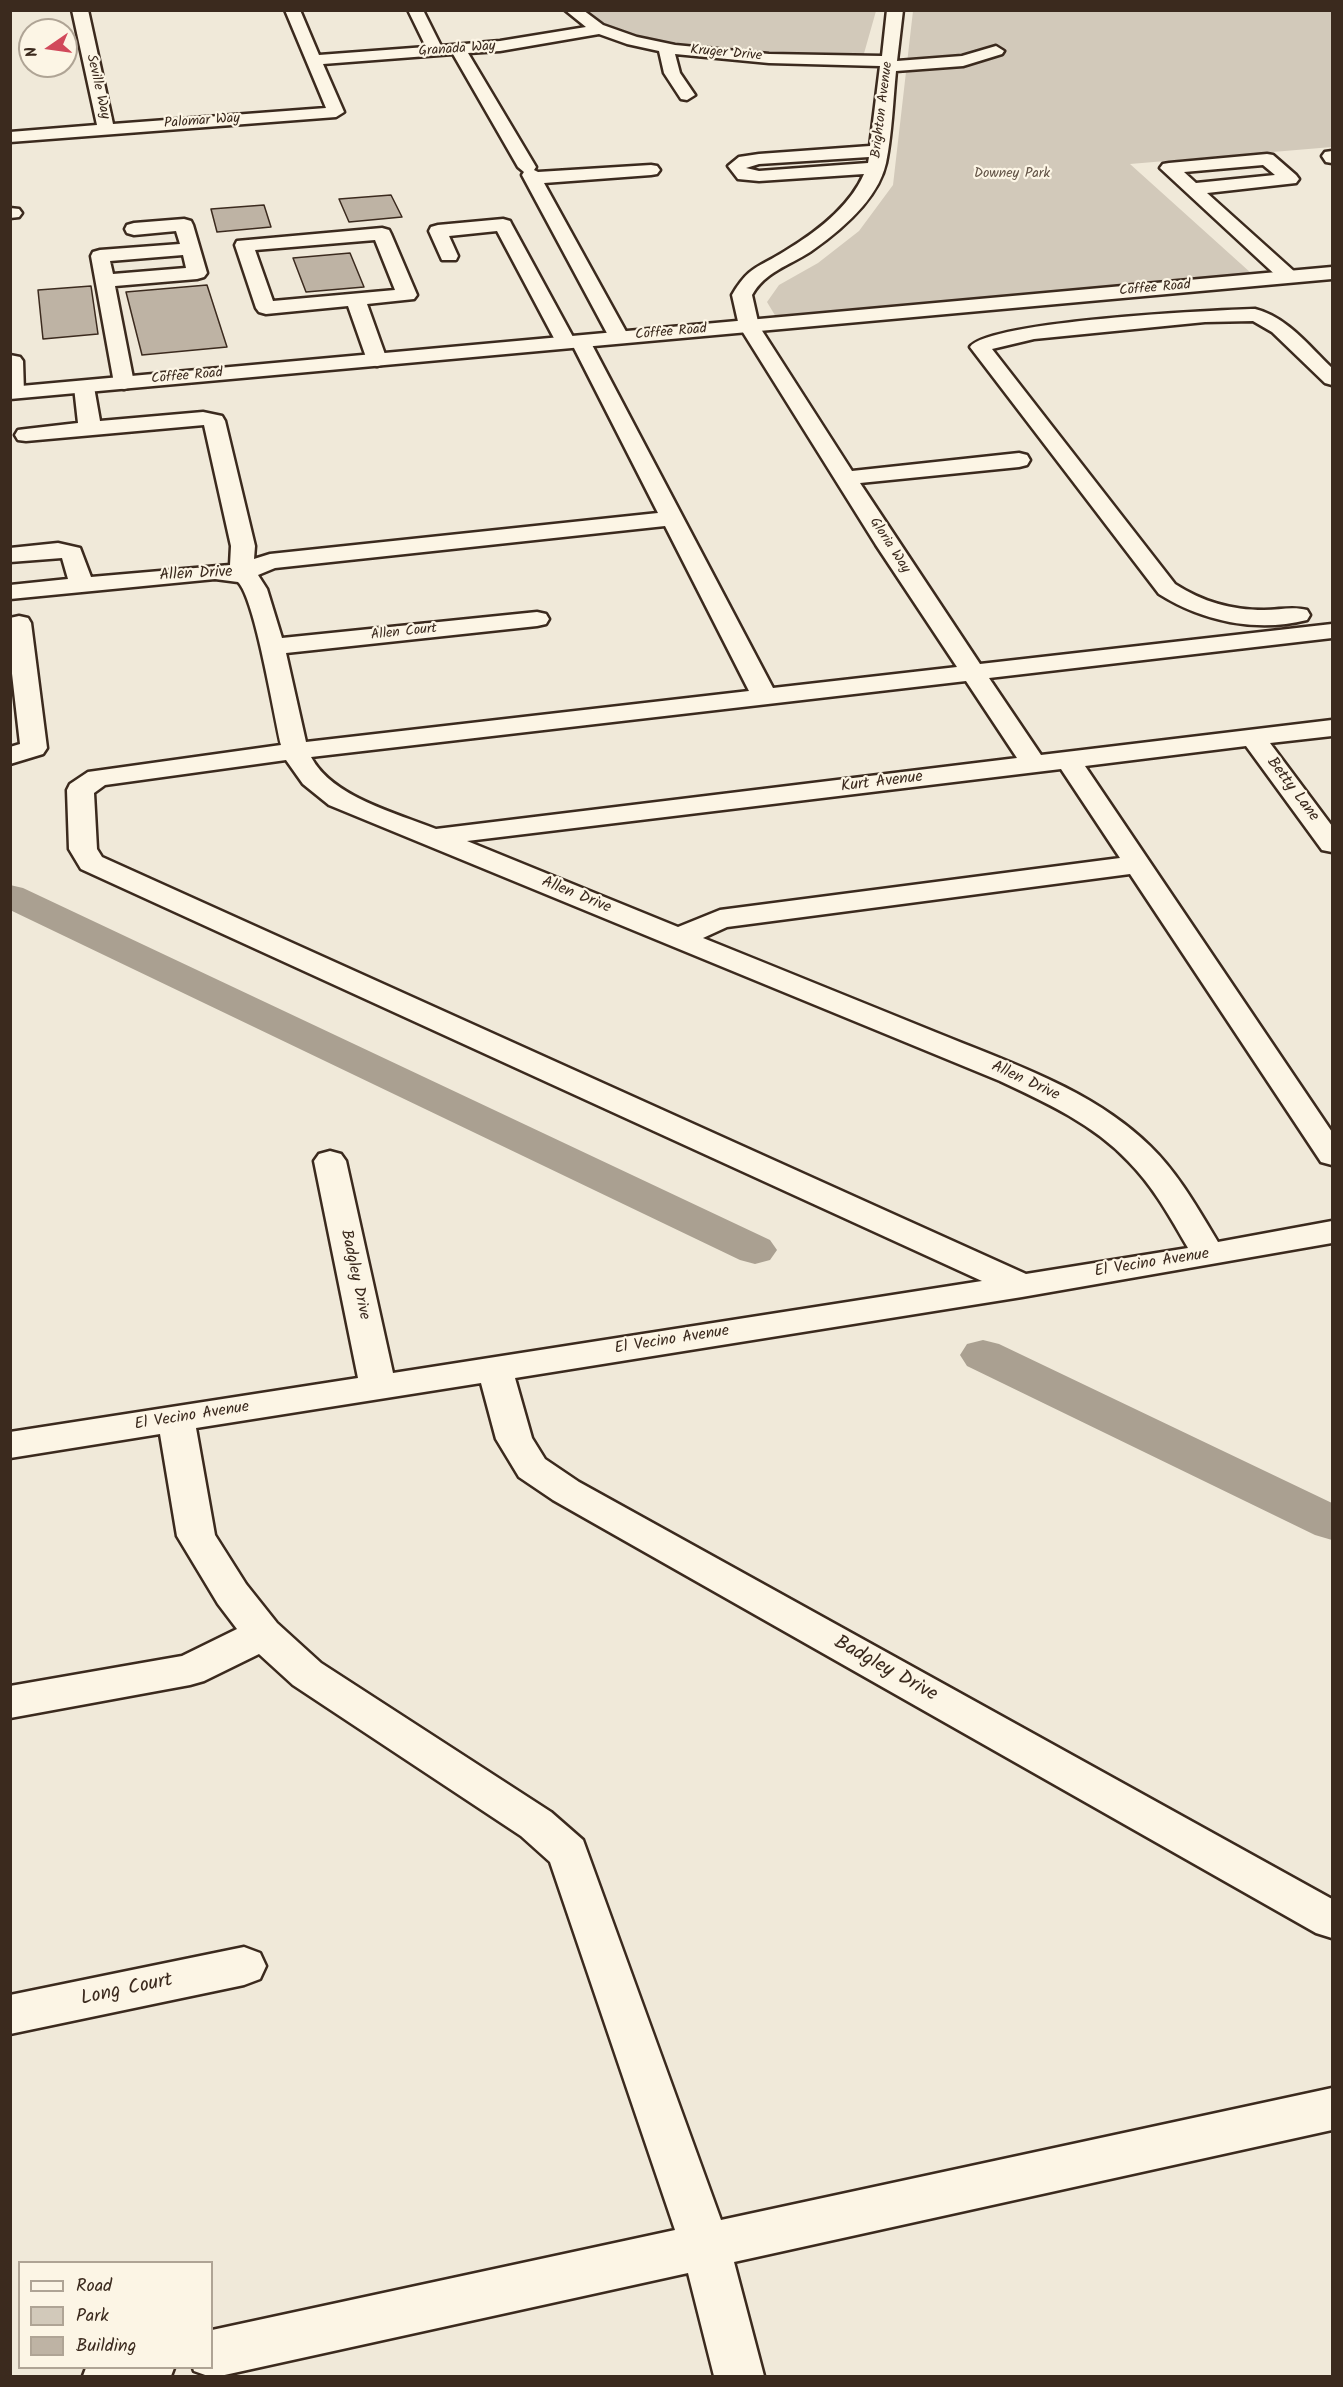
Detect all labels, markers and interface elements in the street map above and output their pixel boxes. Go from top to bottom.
north arrow [18,18,78,78]
street label: Granada Way [418,39,496,61]
street label: Kruger Drive [689,42,763,66]
text: N [19,44,45,59]
street label: Seville Way [81,53,113,121]
street label: Brighton Avenue [869,61,897,159]
street label: Palomar Way [164,111,240,133]
park label: Downey Park [974,167,1050,183]
street label: Coffee Road [1119,278,1191,300]
street label: Coffee Road [635,322,707,344]
street label: Coffee Road [151,366,223,388]
street label: Gloria Way [865,515,913,577]
street label: Allen Drive [159,564,233,586]
street label: Allen Court [370,621,438,645]
street label: Betty Lane [1262,754,1322,826]
street label: Kurt Avenue [840,768,924,798]
street label: Allen Drive [539,873,613,919]
street label: Allen Drive [988,1058,1062,1106]
street label: Badgley Drive [335,1228,373,1322]
street label: El Vecino Avenue [1093,1245,1211,1283]
street label: El Vecino Avenue [613,1322,731,1360]
street label: El Vecino Avenue [133,1398,251,1436]
street label: Badgley Drive [829,1632,941,1708]
street label: Long Court [79,1970,175,2012]
legend [18,2261,213,2369]
text: Road [76,2272,112,2301]
text: Park [76,2302,109,2331]
text: Building [76,2332,136,2361]

